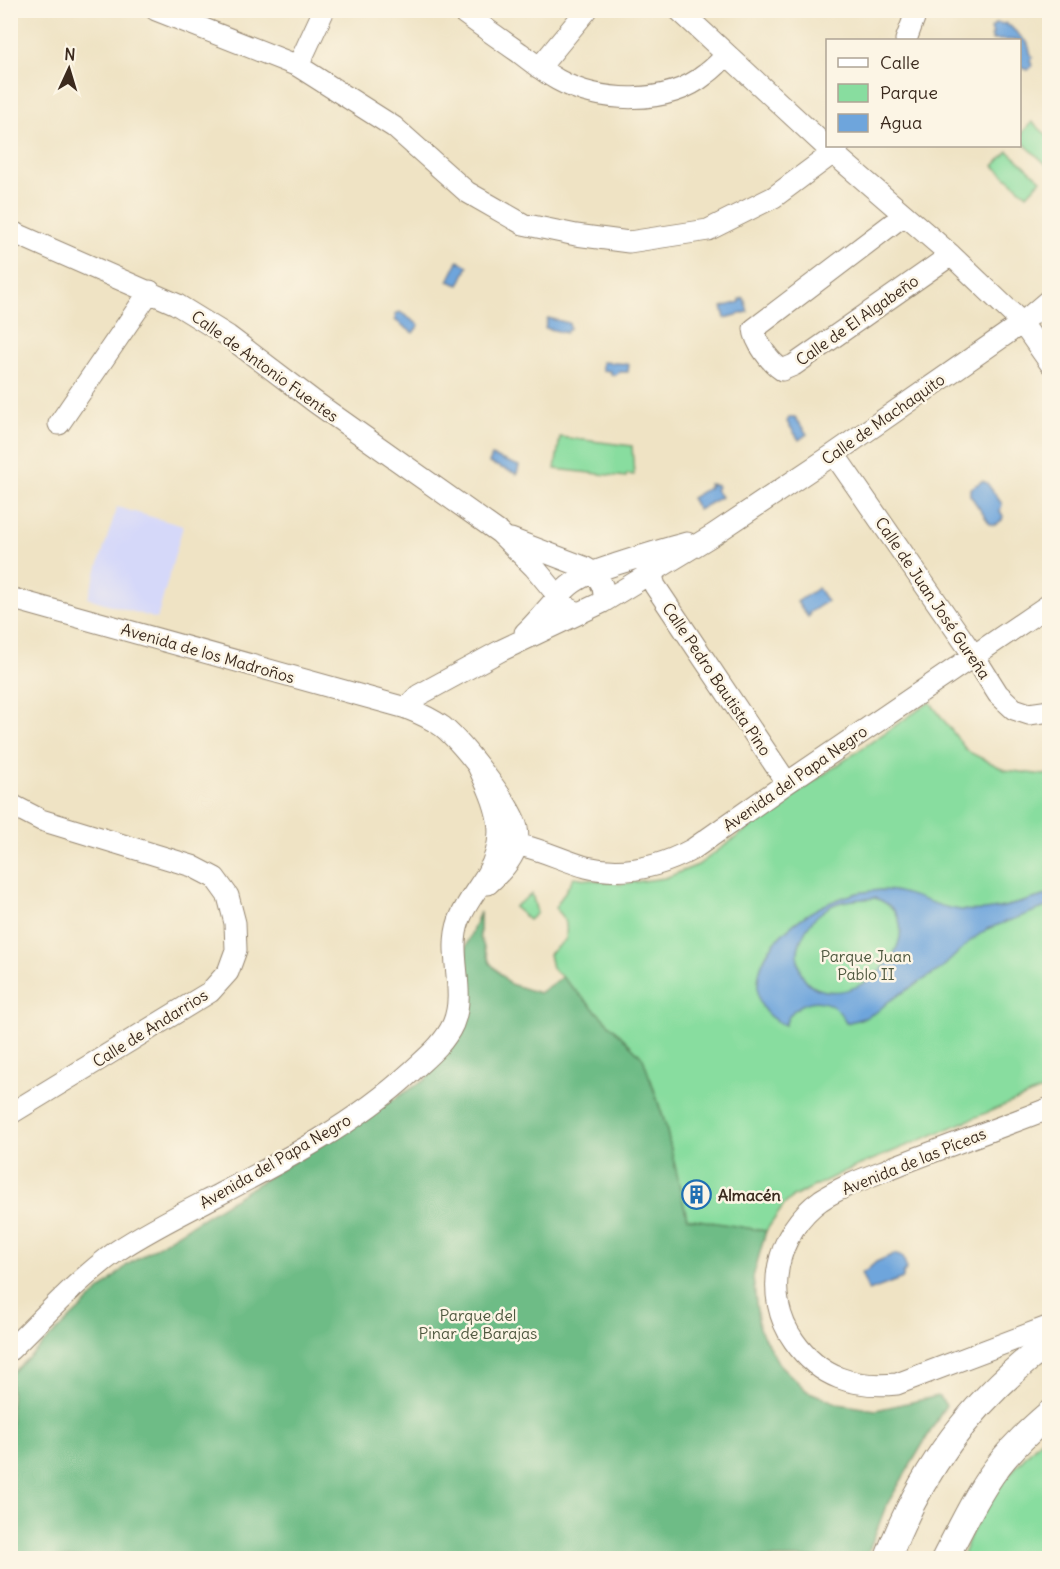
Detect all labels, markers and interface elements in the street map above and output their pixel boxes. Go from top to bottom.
north arrow [39,39,99,99]
legend [826,39,1021,147]
text: N [64,44,76,64]
text: Calle [880,51,920,74]
text: Parque [880,81,938,104]
text: Agua [880,111,922,134]
street label: Calle de El Algabeño [792,270,922,370]
street label: Calle de Antonio Fuentes [188,306,342,426]
street label: Calle de Machaquito [818,369,948,469]
street label: Calle de Juan José Gureña [871,513,995,683]
street label: Calle Pedro Bautista Pino [658,599,776,759]
street label: Avenida de los Madroños [119,619,297,687]
street label: Avenida del Papa Negro [719,721,871,835]
park label: Parque Juan Pablo II [820,946,912,984]
street label: Calle de Andarrios [89,985,211,1071]
street label: Avenida del Papa Negro [196,1109,354,1213]
street label: Avenida de las Píceas [839,1123,989,1199]
building icon: Almacén [681,1179,713,1211]
place label: Almacén [718,1185,781,1205]
park label: Parque del Pinar de Barajas [419,1305,537,1343]

